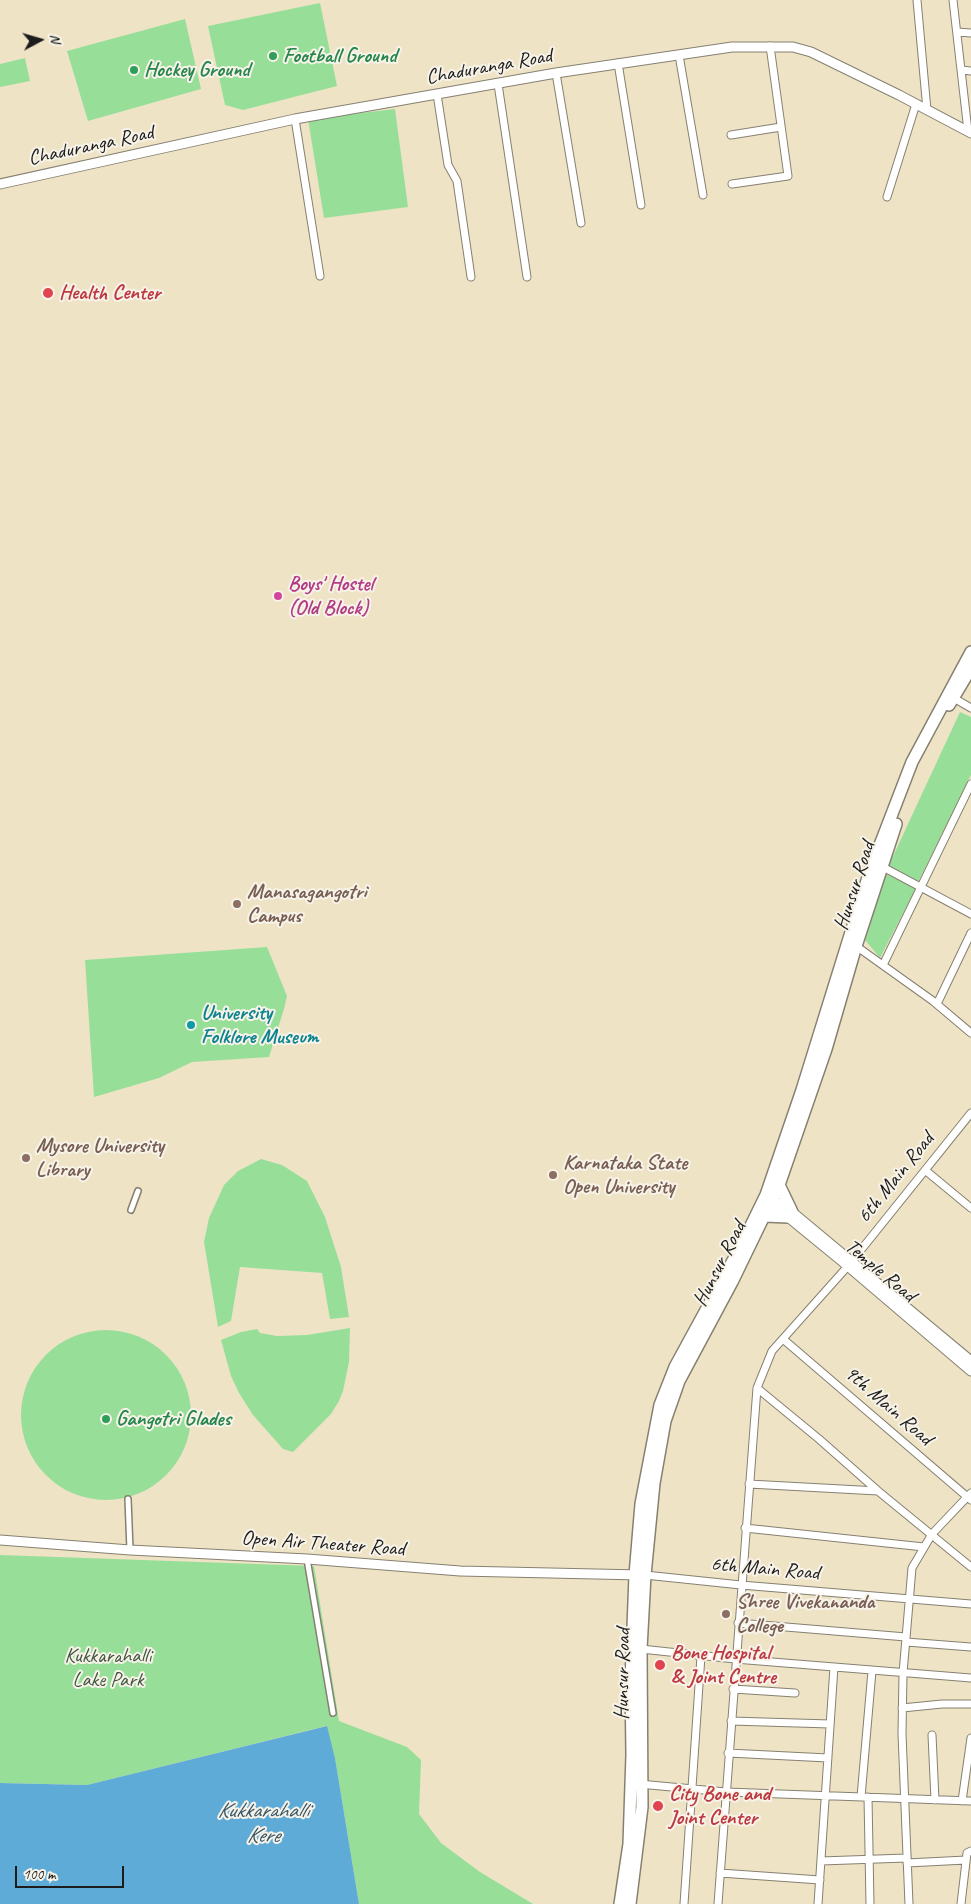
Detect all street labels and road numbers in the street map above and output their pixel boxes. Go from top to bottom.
street label: Chaduranga Road [424,44,554,90]
street label: Chaduranga Road [26,120,156,172]
street label: Hunsur Road [829,838,881,934]
street label: 6th Main Road [852,1128,940,1228]
street label: Hunsur Road [688,1217,752,1311]
street label: Temple Road [839,1234,921,1308]
street label: 9th Main Road [839,1361,937,1451]
street label: Open Air Theater Road [241,1526,405,1562]
street label: 6th Main Road [710,1552,820,1586]
street label: Hunsur Road [610,1628,636,1720]

